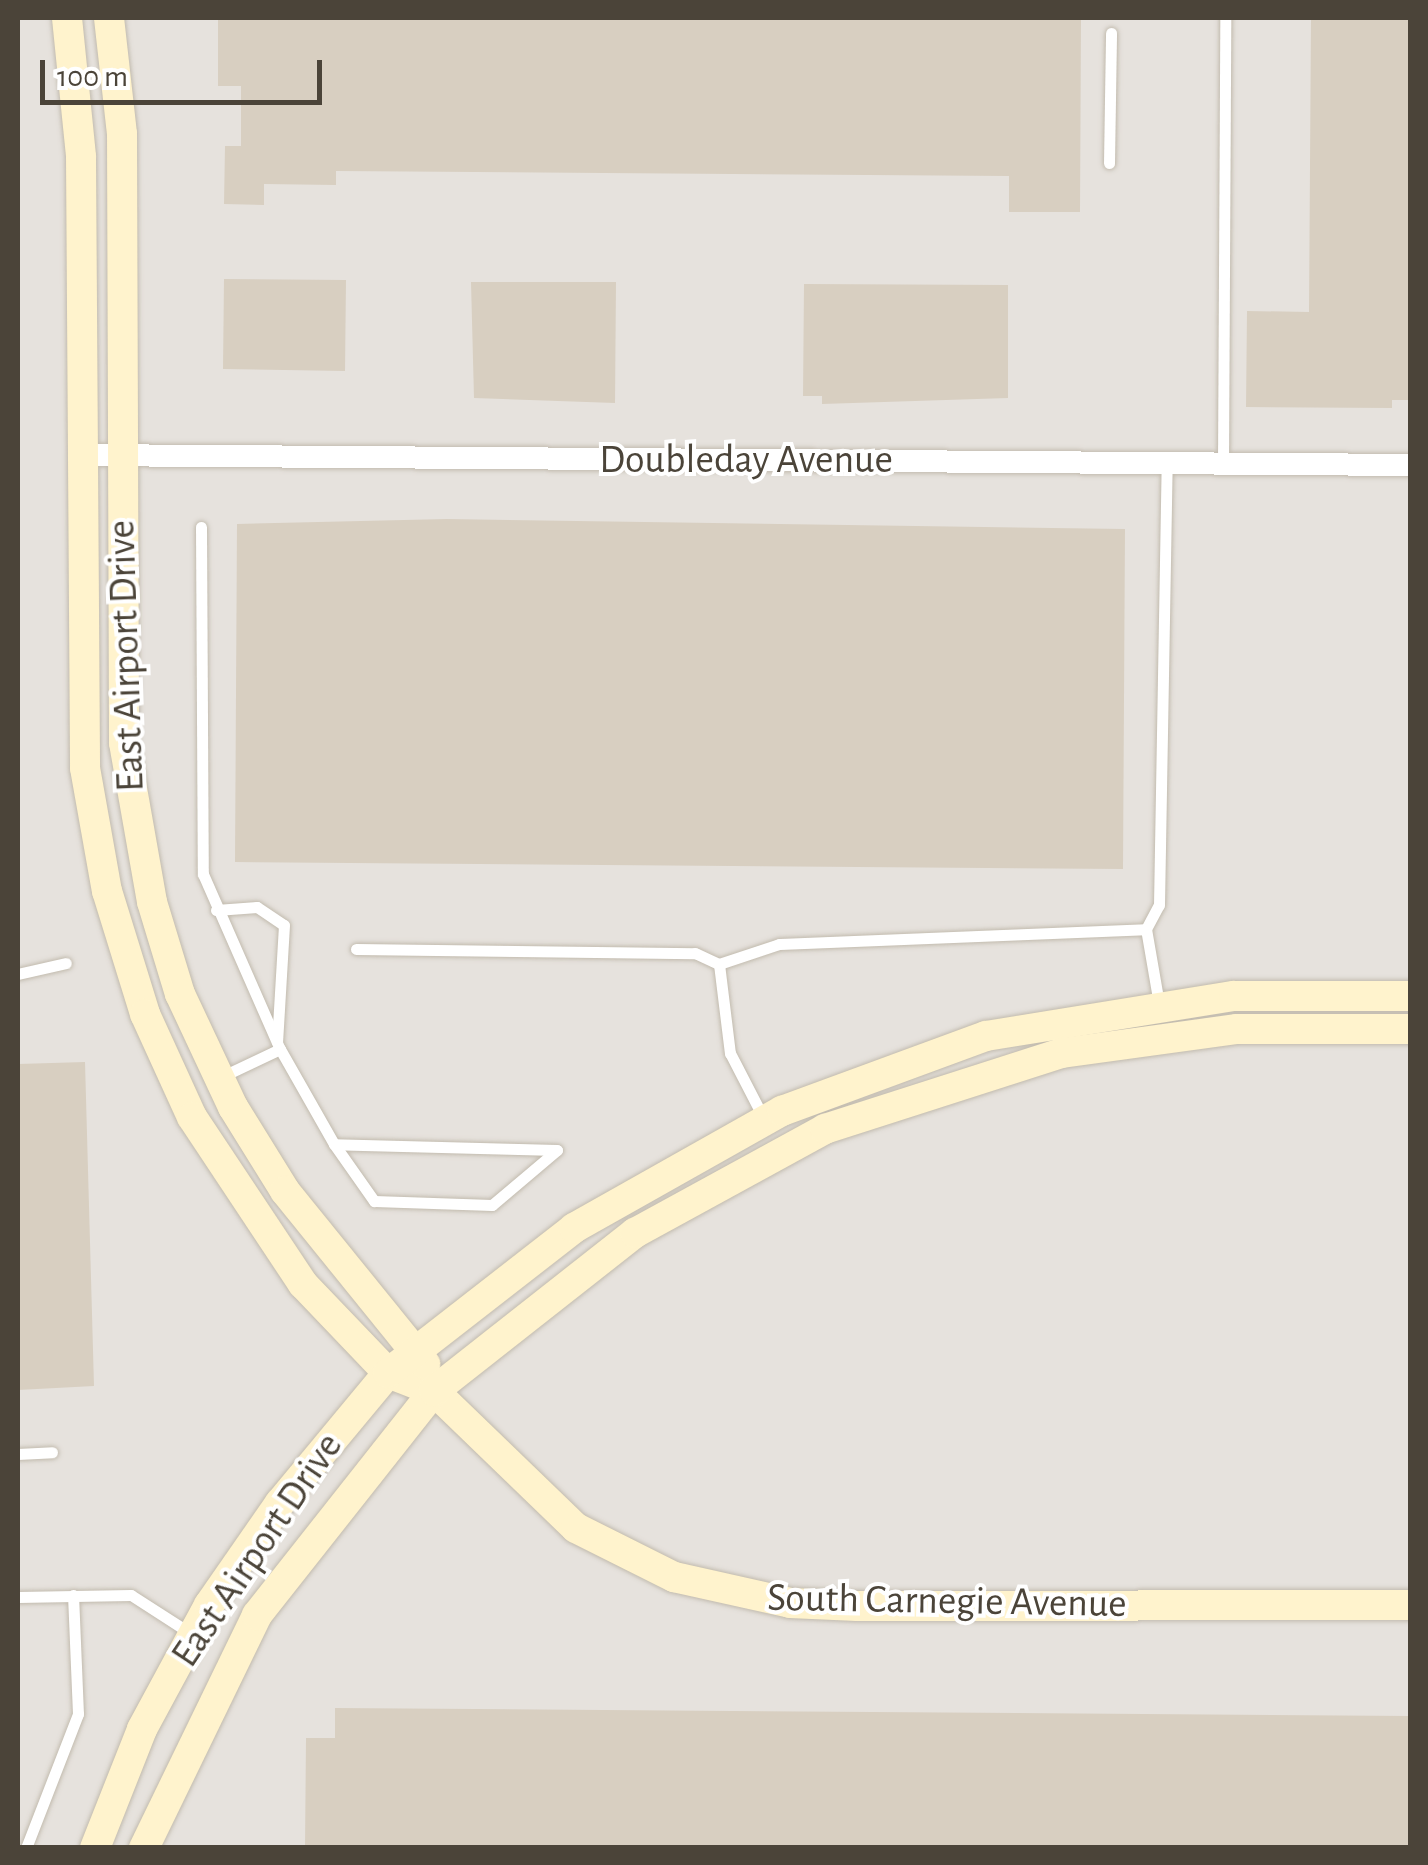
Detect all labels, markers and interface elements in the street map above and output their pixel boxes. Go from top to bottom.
scale bar [45,40,328,102]
text: 100 m [57,62,128,92]
street label: Doubleday Avenue [599,436,893,484]
street label: East Airport Drive [97,519,155,793]
street label: East Airport Drive [161,1424,353,1676]
street label: South Carnegie Avenue [767,1574,1127,1628]

